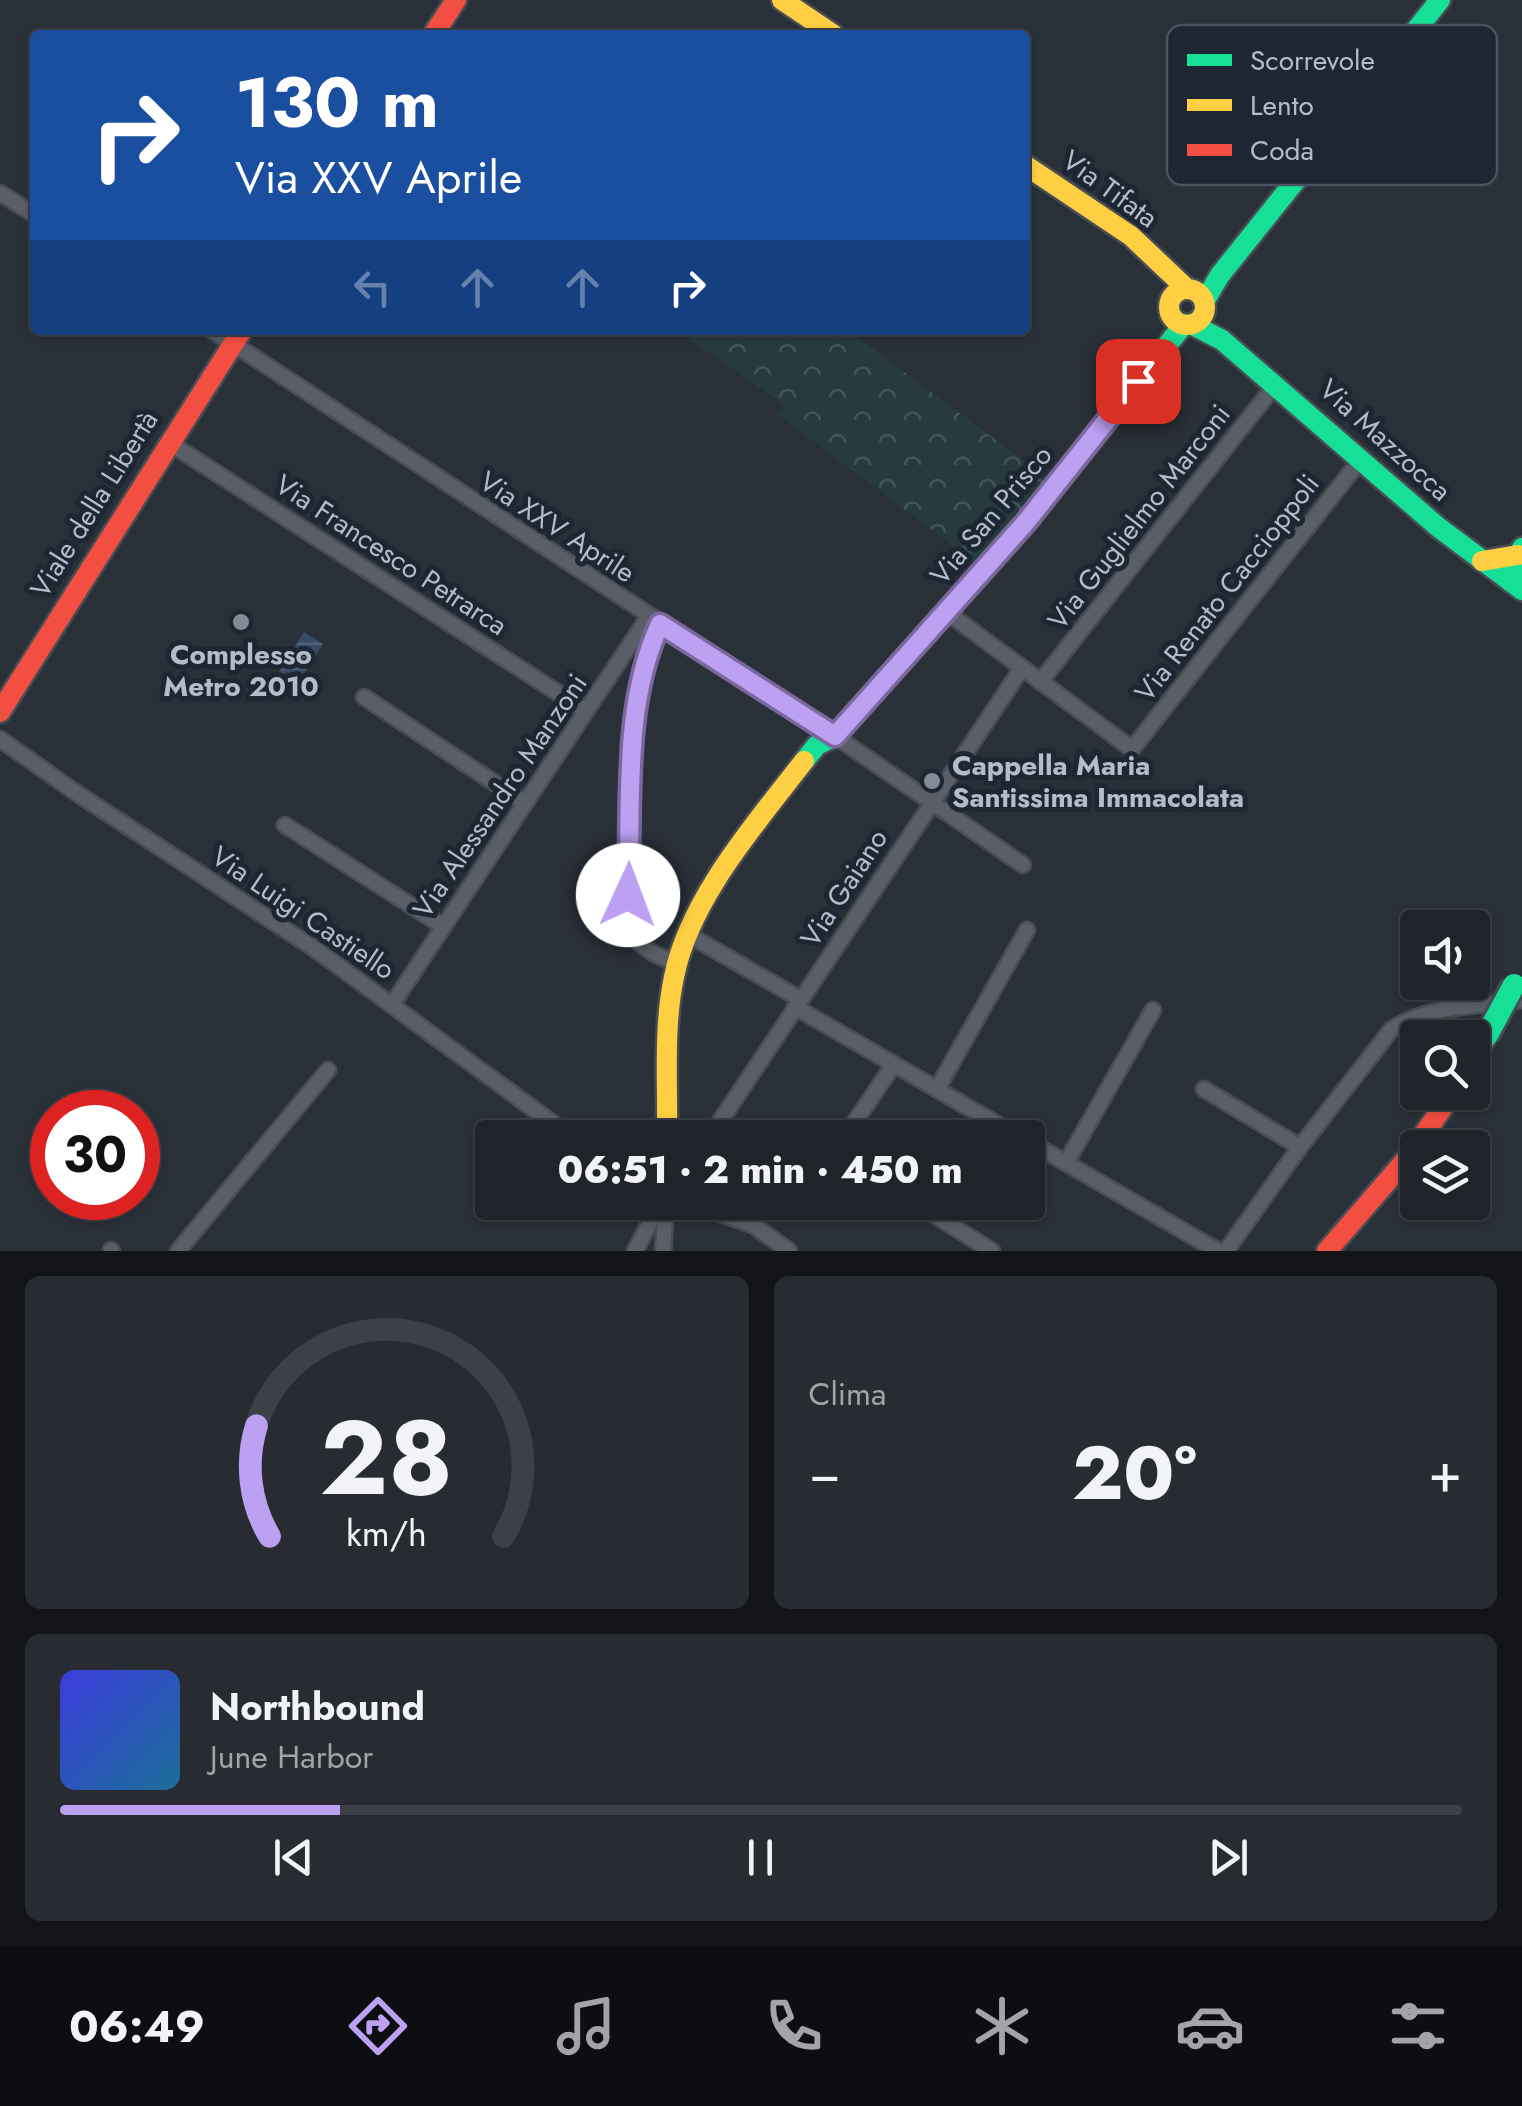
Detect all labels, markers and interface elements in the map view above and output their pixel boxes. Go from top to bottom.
legend [1167,25,1497,185]
text: Scorrevole [1250,40,1375,81]
text: 130 m [235,52,439,153]
icon: right [70,70,200,200]
text: Lento [1250,85,1314,126]
text: Coda [1250,130,1314,171]
street label: Via Tifata [1054,140,1166,238]
text: Via XXV Aprile [235,145,522,210]
icon: left [345,260,400,315]
icon: ahead [450,260,505,315]
icon: ahead [555,260,610,315]
icon: right [660,260,715,315]
pin [1096,339,1181,424]
icon: arrive [1111,354,1166,409]
street label: Via Mazzocca [1310,369,1460,511]
street label: Via Guglielmo Marconi [1038,396,1240,638]
street label: Viale della Libertà [20,402,168,606]
street label: Via San Prisco [920,436,1062,594]
street label: Via XXV Aprile [471,461,643,593]
street label: Via Francesco Petrarca [267,464,515,646]
street label: Via Renato Caccioppoli [1125,465,1329,711]
marker: Complesso Metro 2010 [230,611,252,633]
place label: Complesso Metro 2010 [163,634,319,707]
street label: Via Alessandro Manzoni [403,666,597,926]
place label: Cappella Maria Santissima Immacolata [952,745,1244,818]
marker: Cappella Maria Santissima Immacolata [921,770,943,792]
street label: Via Gaiano [790,821,898,955]
street label: Via Luigi Castiello [203,836,403,990]
position arrow [576,843,680,947]
map controls [1400,910,1490,1220]
button: sound [1400,910,1490,1000]
button: search [1400,1020,1490,1110]
speed limit sign: 30 [30,1090,160,1220]
button: layers [1400,1130,1490,1220]
text: 06:51 · 2 min · 450 m [557,1142,963,1197]
text: Clima [809,1371,886,1417]
text: 28 [320,1383,453,1533]
text: 20° [1072,1419,1197,1527]
text: − [809,1433,841,1513]
text: + [1428,1433,1462,1513]
text: km/h [346,1508,427,1559]
text: Northbound [210,1679,425,1734]
text: June Harbor [210,1734,373,1780]
icon: previous [266,1830,321,1885]
icon: pause [733,1830,788,1885]
icon: next [1201,1830,1256,1885]
icon: directions [343,1991,413,2061]
icon: music [551,1991,621,2061]
icon: phone [759,1991,829,2061]
icon: climate [967,1991,1037,2061]
icon: car [1175,1991,1245,2061]
icon: filters [1383,1991,1453,2061]
text: 06:49 [69,1994,205,2059]

